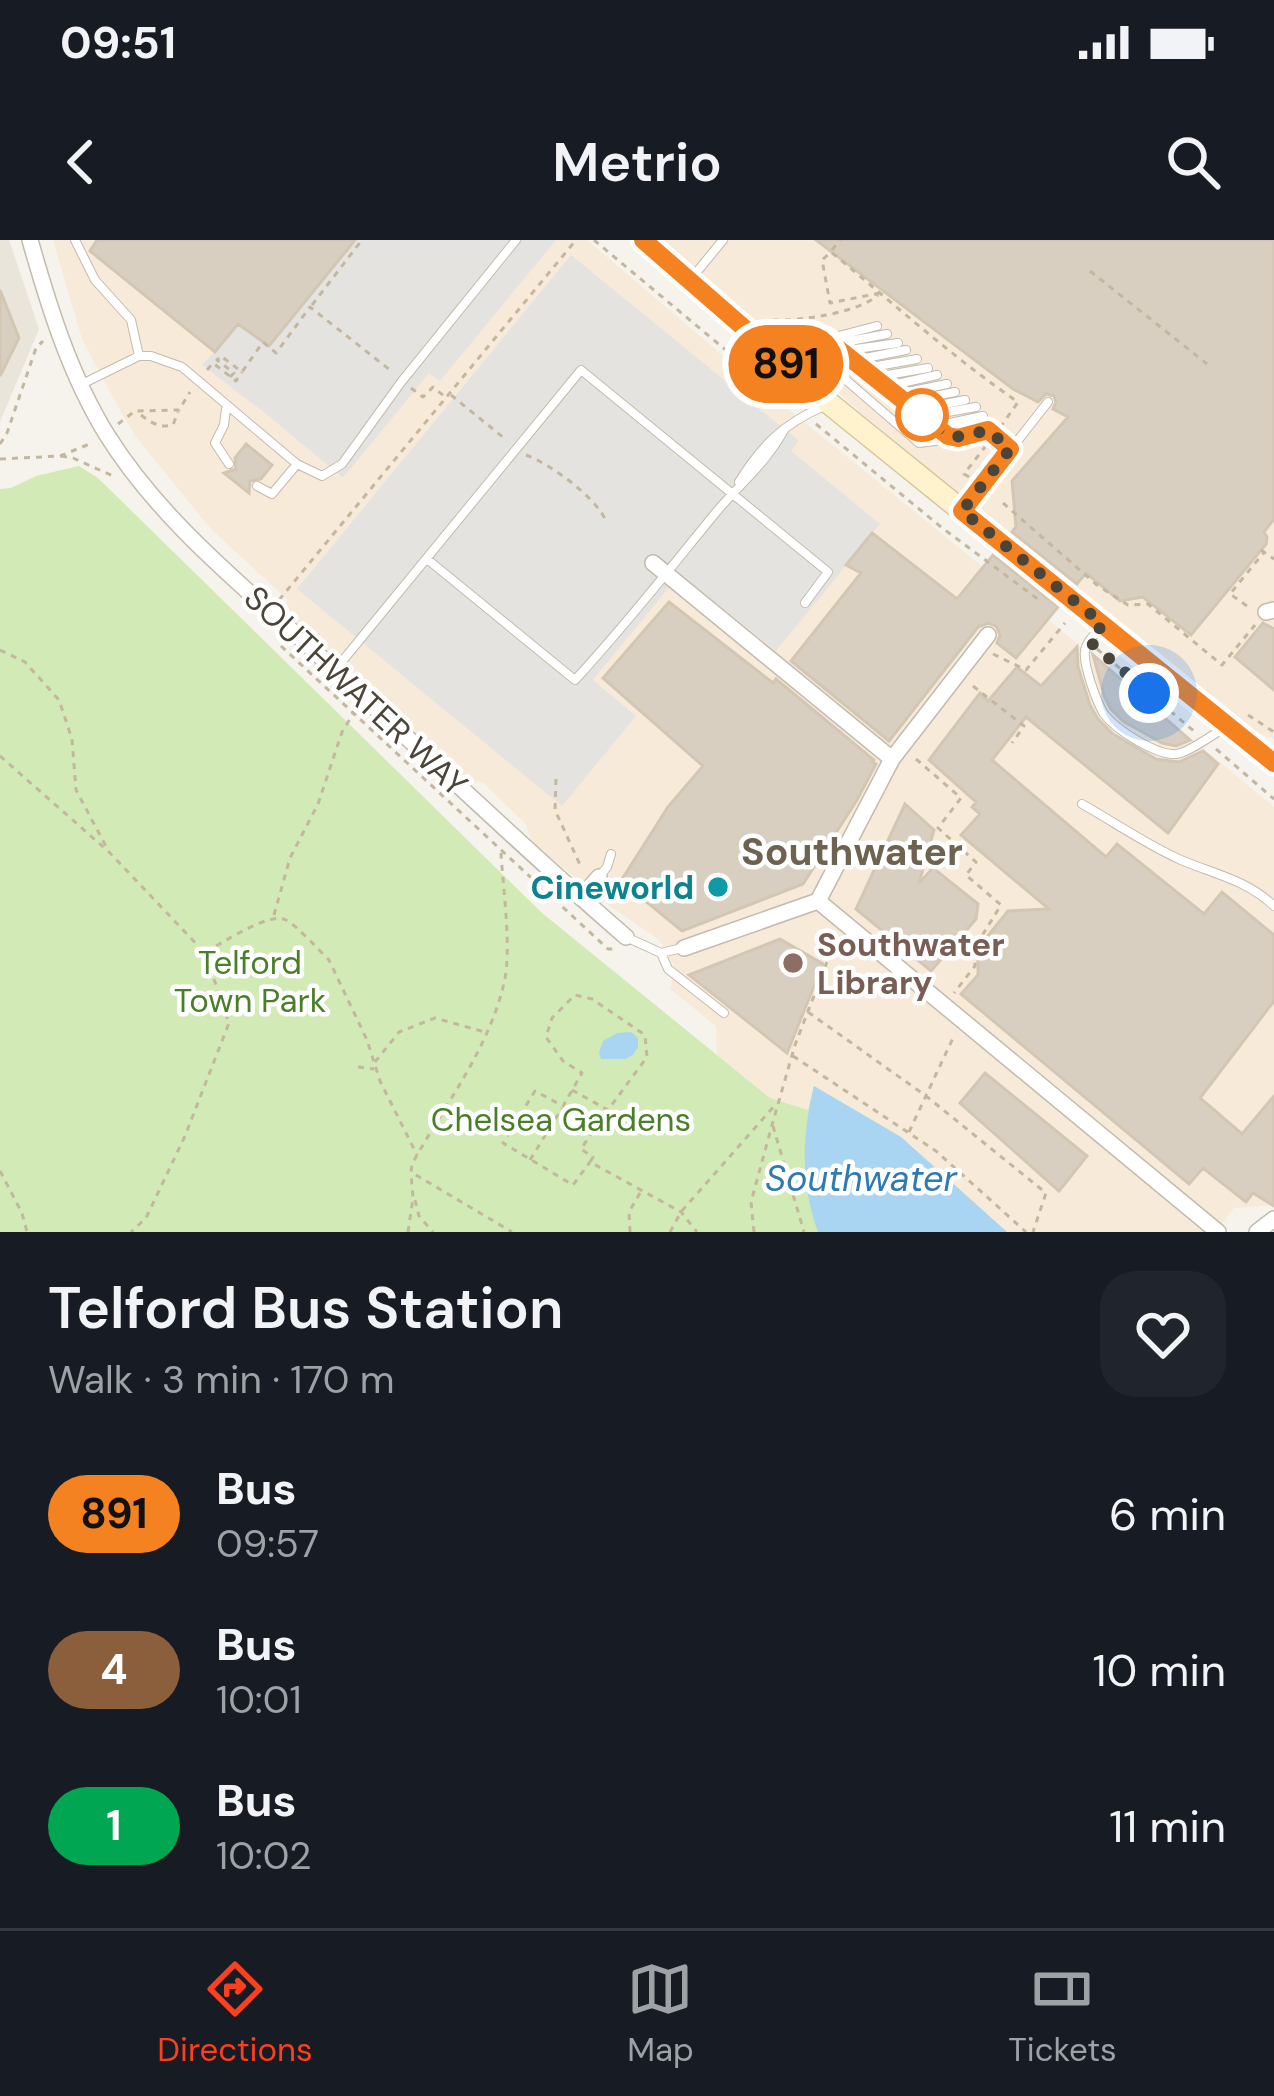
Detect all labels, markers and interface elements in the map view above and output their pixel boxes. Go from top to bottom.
text: 09:51 [60,13,176,72]
text: Metrio [552,127,722,198]
icon: back [48,129,114,195]
icon: search [1160,129,1226,195]
line badge: 891 [717,325,855,403]
text: 891 [752,336,820,391]
unlabelled marker [897,390,947,440]
street label: SOUTHWATER WAY [235,576,477,806]
your location [1119,663,1179,723]
district label: Southwater [741,826,963,877]
place label: Cineworld [530,866,694,909]
marker: Cineworld [705,874,731,900]
place label: Southwater Library [817,923,1005,1004]
park label: Telford Town Park [174,941,327,1022]
marker: Southwater Library [780,950,806,976]
park label: Chelsea Gardens [431,1098,691,1141]
water label: Southwater [765,1155,959,1202]
text: Telford Bus Station [48,1271,563,1346]
button: heart [1100,1271,1226,1397]
text: Walk · 3 min · 170 m [48,1354,395,1405]
text: Bus [216,1459,296,1518]
text: 6 min [1109,1485,1226,1544]
text: 891 [80,1486,148,1541]
text: 09:57 [216,1518,319,1569]
text: Bus [216,1615,296,1674]
text: 10 min [1092,1641,1226,1700]
text: 4 [100,1642,128,1697]
text: 10:01 [216,1674,302,1725]
text: Bus [216,1771,296,1830]
text: 11 min [1109,1797,1226,1856]
text: 1 [106,1798,122,1853]
text: 10:02 [216,1830,311,1881]
tab: Directions [157,1956,313,2071]
tab: Map [627,1956,694,2071]
tab: Tickets [1008,1956,1117,2071]

